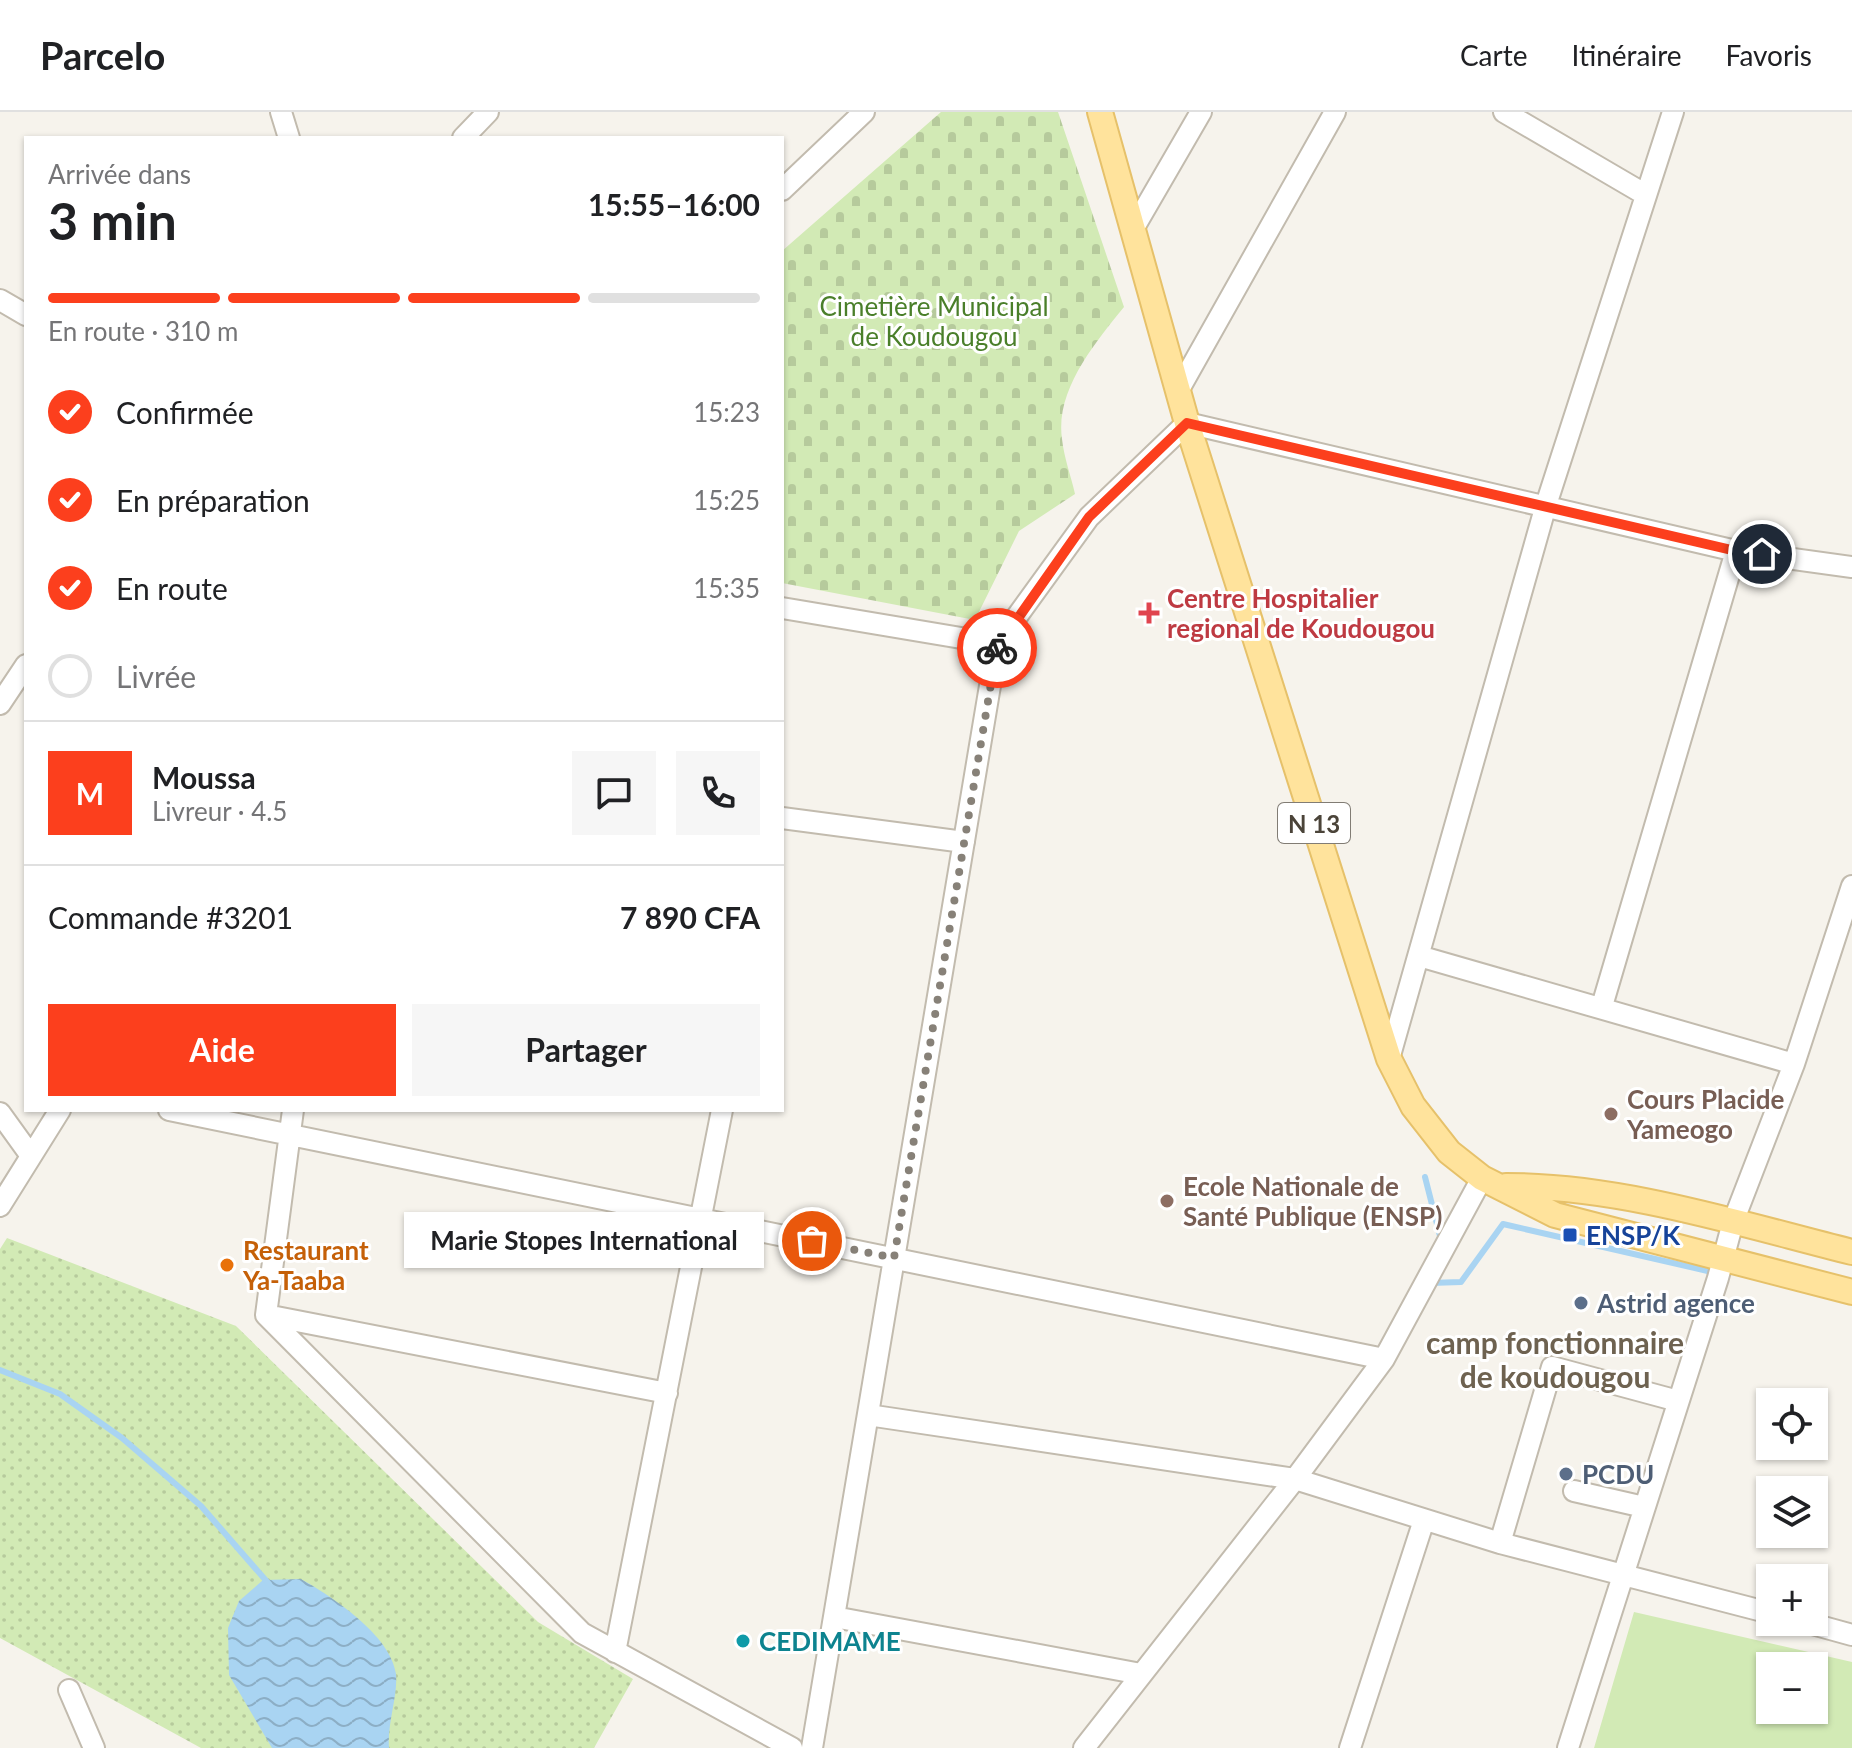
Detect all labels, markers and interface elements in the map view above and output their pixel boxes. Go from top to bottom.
text: Parcelo [40,32,165,78]
text: Carte [1460,38,1527,72]
text: Itinéraire [1571,38,1682,72]
text: Favoris [1726,38,1812,72]
text: Arrivée dans [48,158,191,190]
text: 15:55–16:00 [588,186,760,222]
text: 3 min [48,189,177,251]
park label: Cimetière Municipal de Koudougou [819,290,1049,352]
text: En route · 310 m [48,315,238,347]
icon: check [48,390,92,434]
text: Confirmée [116,394,254,430]
text: 15:23 [693,396,760,428]
icon: check [48,478,92,522]
text: En préparation [116,482,310,518]
text: 15:25 [693,484,760,516]
pin [1728,520,1796,588]
icon: home [1740,532,1784,576]
icon: check [48,566,92,610]
text: En route [116,570,228,606]
text: 15:35 [693,572,760,604]
place label: Centre Hospitalier regional de Koudougou [1167,582,1435,644]
marker: Centre Hospitalier regional de Koudougou [1138,602,1160,624]
courier [957,608,1037,688]
icon: bike [975,626,1019,670]
text: Livrée [116,658,196,694]
button: chat [572,751,656,835]
button: phone [676,751,760,835]
text: Moussa [152,759,256,795]
text: M [76,775,104,811]
text: Livreur · 4.5 [152,795,287,827]
road number: N 13 [1278,803,1350,843]
text: Commande #3201 [48,899,293,935]
text: 7 890 CFA [620,899,760,935]
button: Aide [48,1004,396,1096]
button: Partager [412,1004,760,1096]
place label: Cours Placide Yameogo [1626,1083,1785,1145]
marker: Cours Placide Yameogo [1602,1105,1620,1123]
place label: Ecole Nationale de Santé Publique (ENSP) [1183,1170,1442,1232]
marker: Ecole Nationale de Santé Publique (ENSP) [1158,1192,1176,1210]
pin [778,1207,846,1275]
callout: Marie Stopes International [404,1213,764,1269]
icon: bag [790,1219,834,1263]
place label: ENSP/K [1586,1219,1681,1251]
text: Marie Stopes International [430,1224,738,1256]
marker: ENSP/K [1561,1226,1579,1244]
place label: Restaurant Ya-Taaba [242,1234,369,1296]
marker: Restaurant Ya-Taaba [218,1256,236,1274]
place label: Astrid agence [1596,1287,1755,1319]
marker: Astrid agence [1572,1294,1590,1312]
district label: camp fonctionnaire de koudougou [1426,1324,1684,1394]
map controls [1756,1388,1828,1724]
button: locate [1756,1388,1828,1460]
place label: PCDU [1582,1458,1654,1490]
marker: PCDU [1557,1465,1575,1483]
button: layers [1756,1476,1828,1548]
button: + [1756,1564,1828,1636]
place label: CEDIMAME [759,1625,901,1657]
marker: CEDIMAME [734,1632,752,1650]
button: − [1756,1652,1828,1724]

